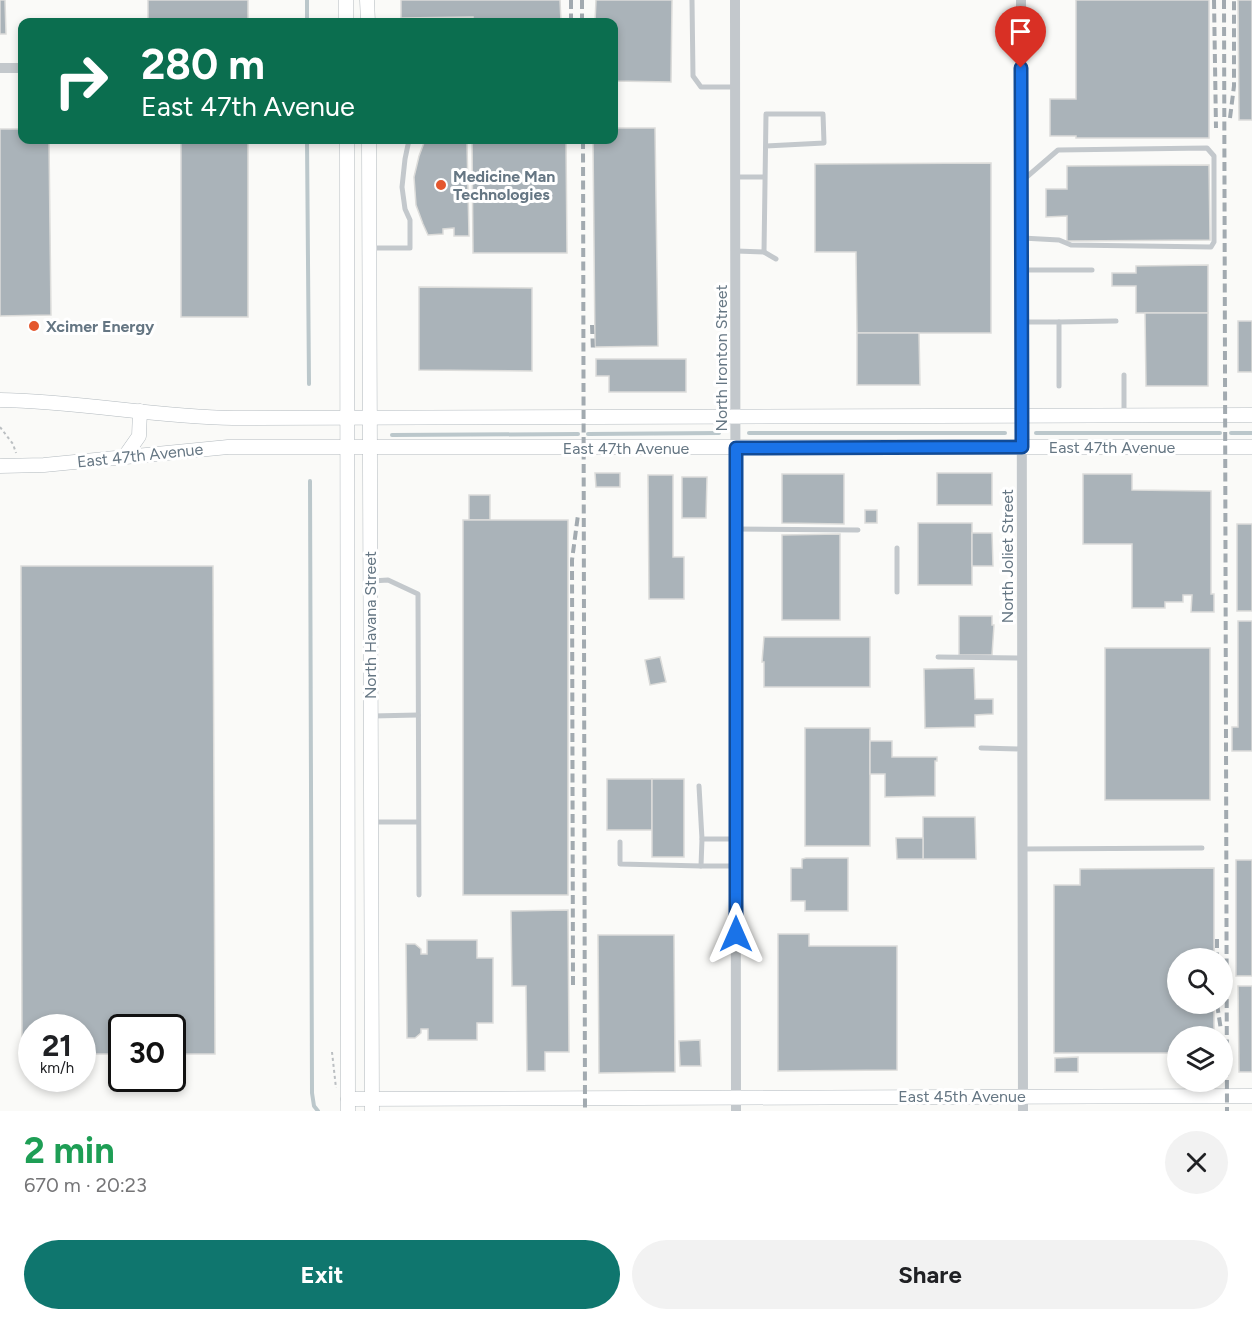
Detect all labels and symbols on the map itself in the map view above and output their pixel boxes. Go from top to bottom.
pin [995,6,1046,68]
place label: Medicine Man Technologies [453,167,555,204]
marker: Medicine Man Technologies [434,178,448,192]
street label: North Ironton Street [712,285,731,431]
place label: Xcimer Energy [46,317,155,336]
marker: Xcimer Energy [27,319,41,333]
street label: East 47th Avenue [1049,438,1176,457]
street label: East 47th Avenue [76,439,204,472]
street label: East 47th Avenue [563,439,690,458]
street label: North Joliet Street [998,489,1017,623]
street label: North Havana Street [361,551,380,699]
position arrow [704,902,768,966]
speed limit sign: 30 [108,1014,186,1092]
street label: East 45th Avenue [898,1087,1026,1106]

